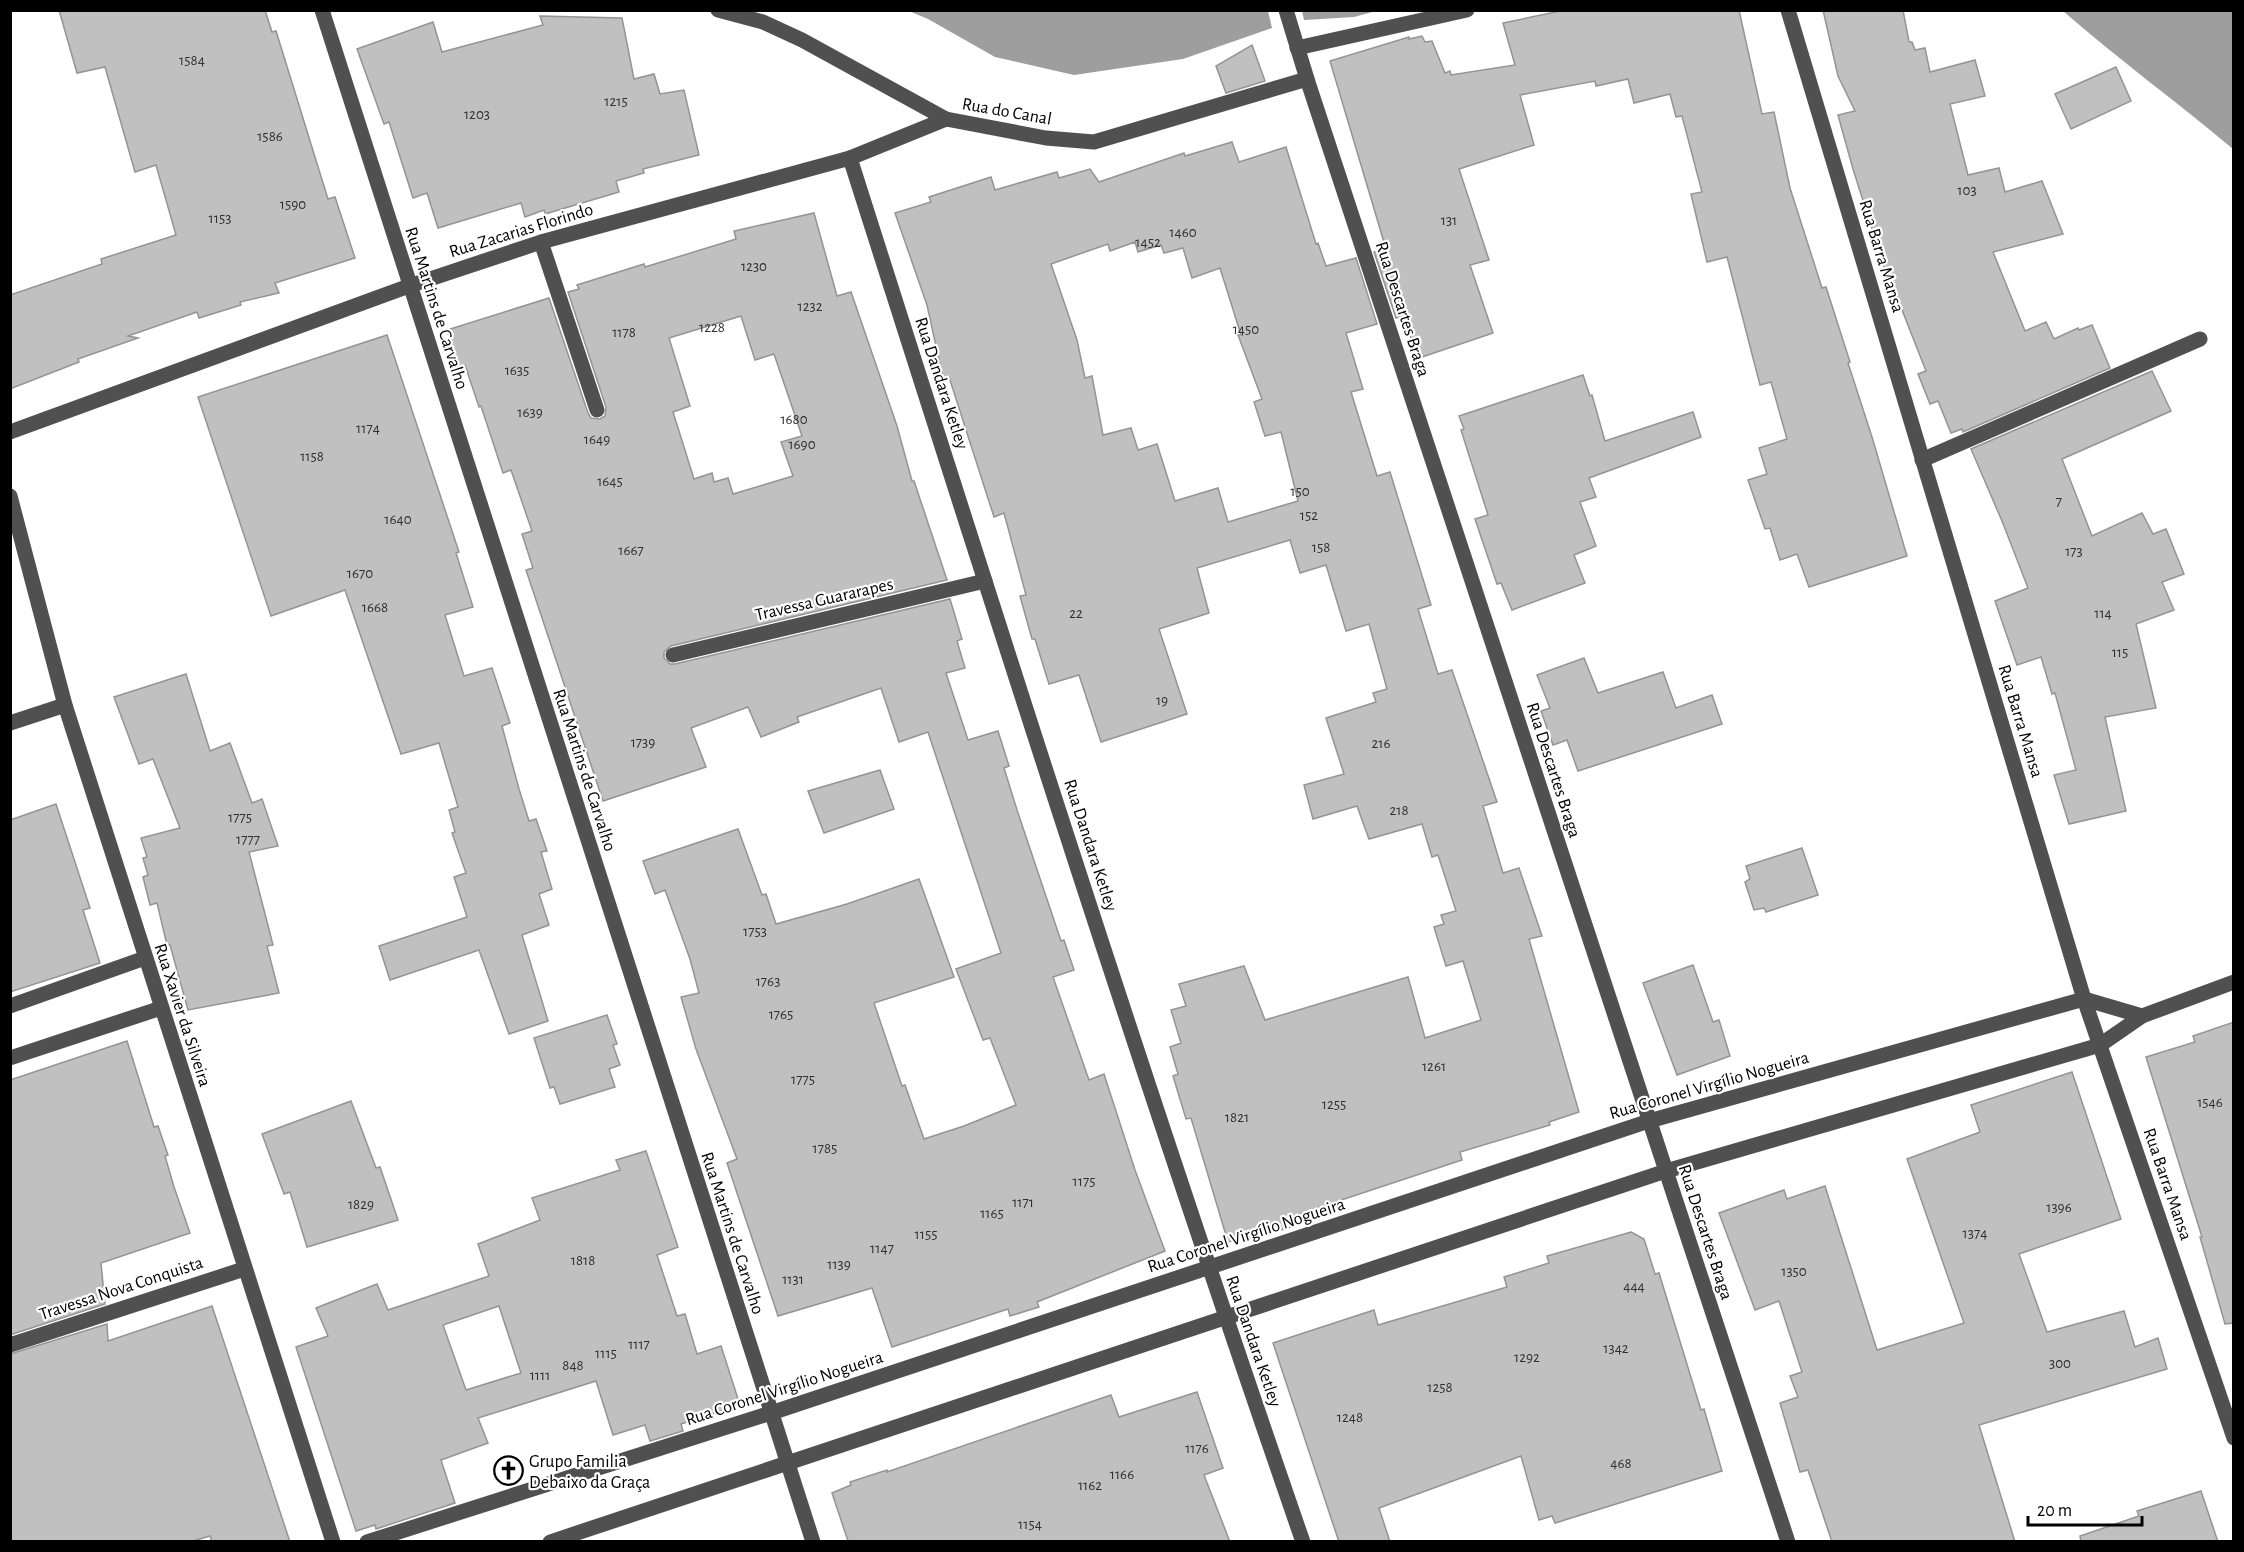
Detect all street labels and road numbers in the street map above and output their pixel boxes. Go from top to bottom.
street label: Rua do Canal [961,95,1053,129]
street label: Rua Barra Mansa [1855,198,1907,315]
street label: Rua Zacarias Florindo [447,200,596,261]
street label: Rua Martins de Carvalho [401,225,471,392]
street label: Rua Descartes Braga [1372,239,1432,379]
street label: Rua Dandara Ketley [911,315,971,452]
street label: Travessa Guararapes [753,575,895,625]
street label: Rua Barra Mansa [1994,663,2046,780]
street label: Rua Martins de Carvalho [549,687,619,854]
street label: Rua Descartes Braga [1523,700,1583,840]
street label: Rua Dandara Ketley [1060,777,1120,914]
street label: Rua Xavier da Silveira [150,941,214,1089]
street label: Rua Coronel Virgílio Nogueira [1608,1049,1811,1123]
street label: Rua Barra Mansa [2139,1126,2195,1243]
street label: Rua Martins de Carvalho [697,1150,767,1317]
street label: Rua Descartes Braga [1675,1162,1735,1302]
street label: Rua Coronel Virgílio Nogueira [1145,1195,1347,1276]
street label: Travessa Nova Conquista [37,1254,205,1324]
street label: Rua Dandara Ketley [1222,1273,1284,1410]
street label: Rua Coronel Virgílio Nogueira [683,1348,885,1429]

